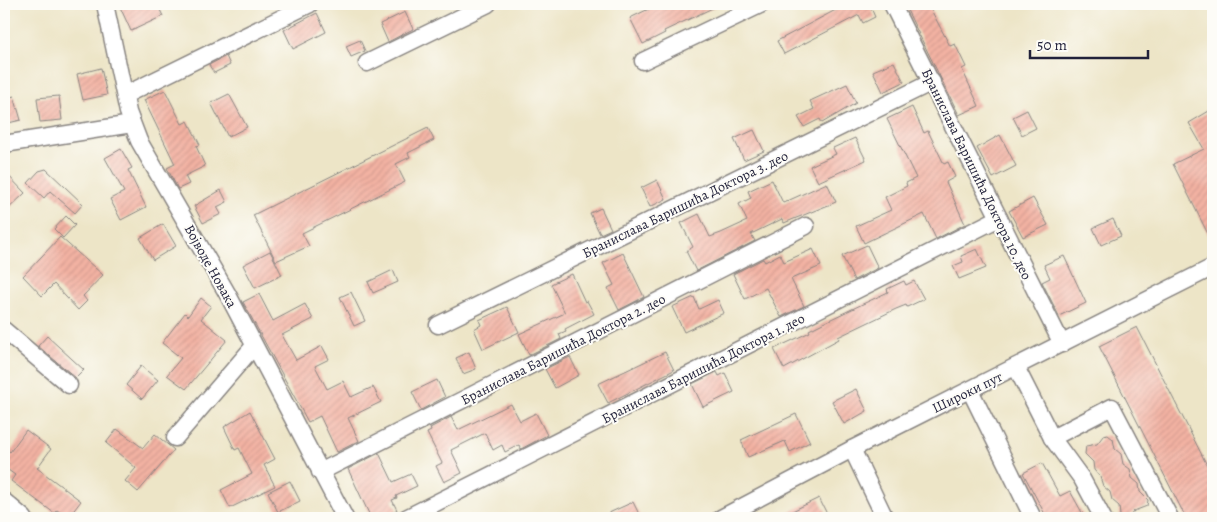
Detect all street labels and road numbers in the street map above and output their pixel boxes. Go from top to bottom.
street label: Бранислава Баришића Доктора 10. део [917,65,1036,283]
street label: Бранислава Баришића Доктора 3. део [579,146,791,263]
street label: Војводе Новака [180,221,242,312]
street label: Бранислава Баришића Доктора 2. део [458,289,669,410]
street label: Бранислава Баришића Доктора 1. део [598,309,808,428]
street label: Широки пут [929,367,1006,418]

